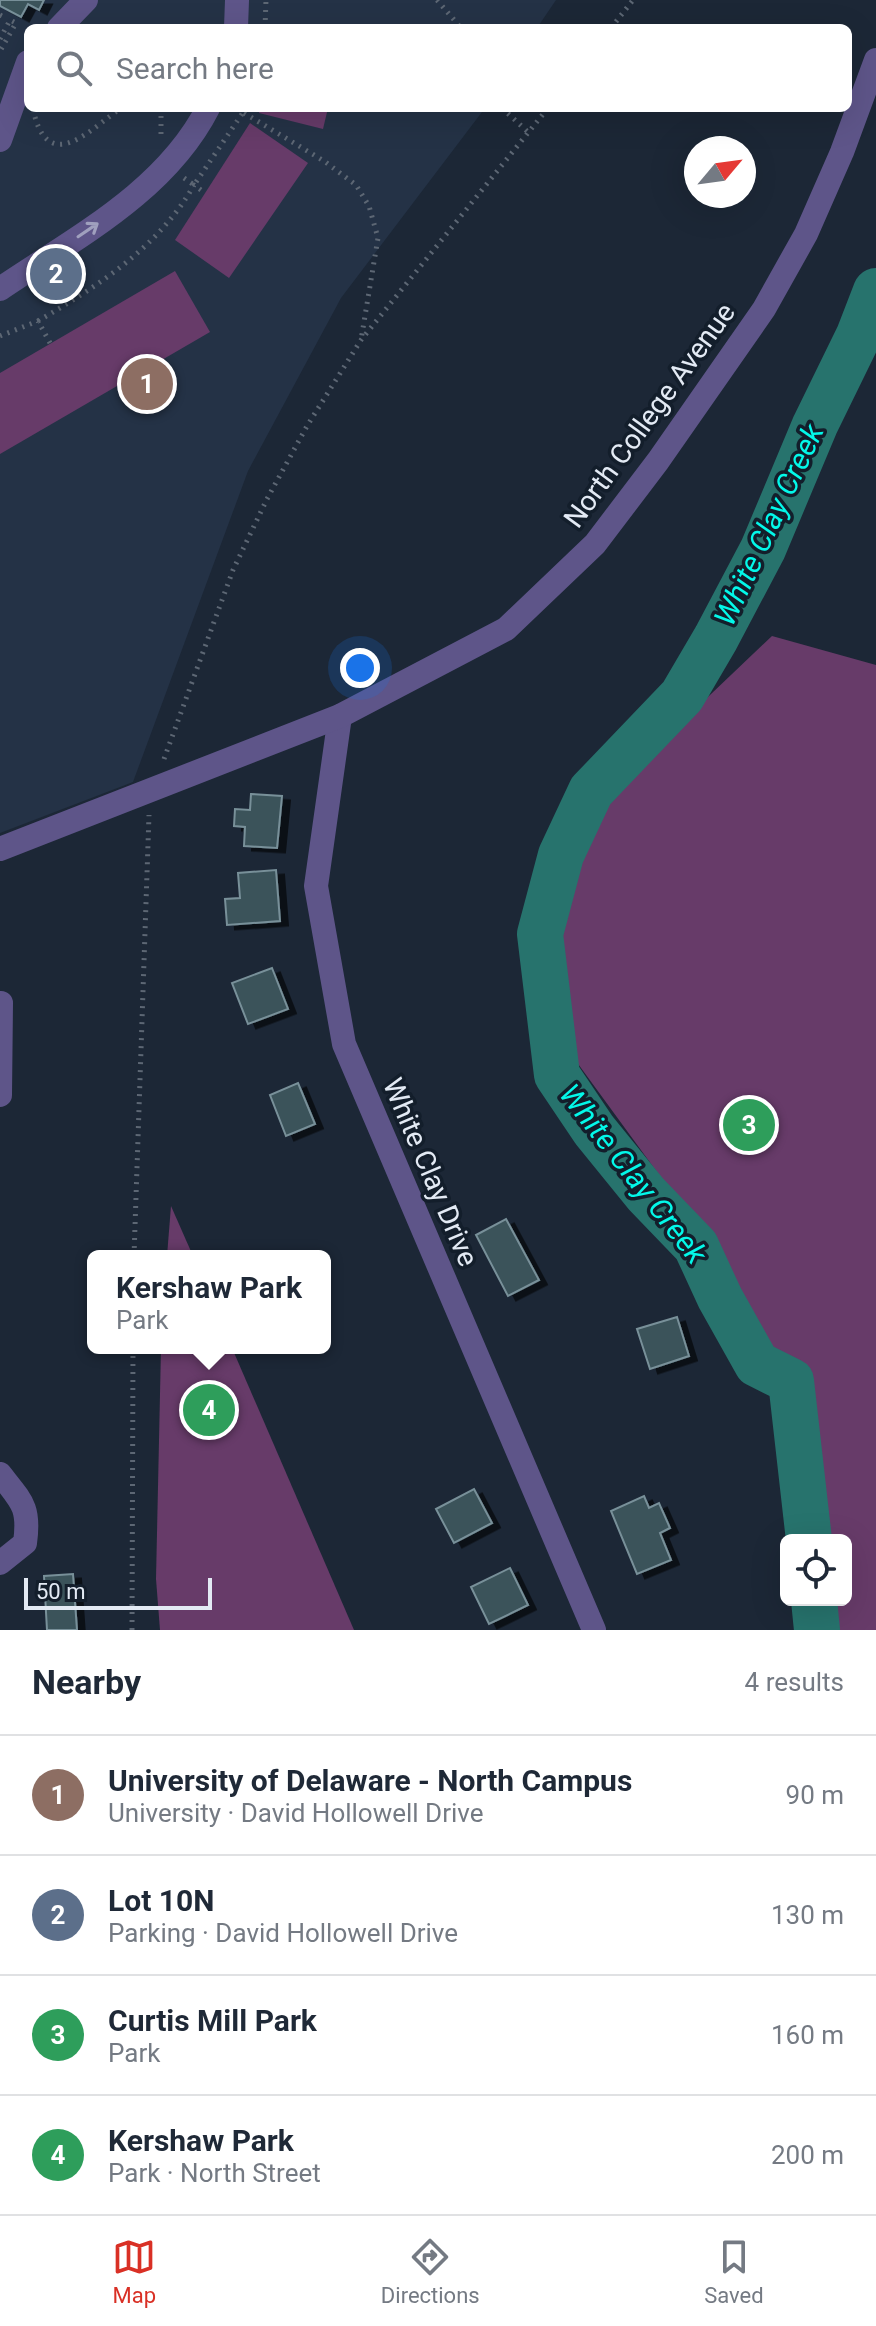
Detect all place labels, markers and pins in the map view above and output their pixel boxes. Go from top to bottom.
pin: 2 [30,244,82,304]
pin: 1 [121,354,173,414]
pin: 3 [723,1095,775,1155]
pin: 4 [183,1380,235,1440]

